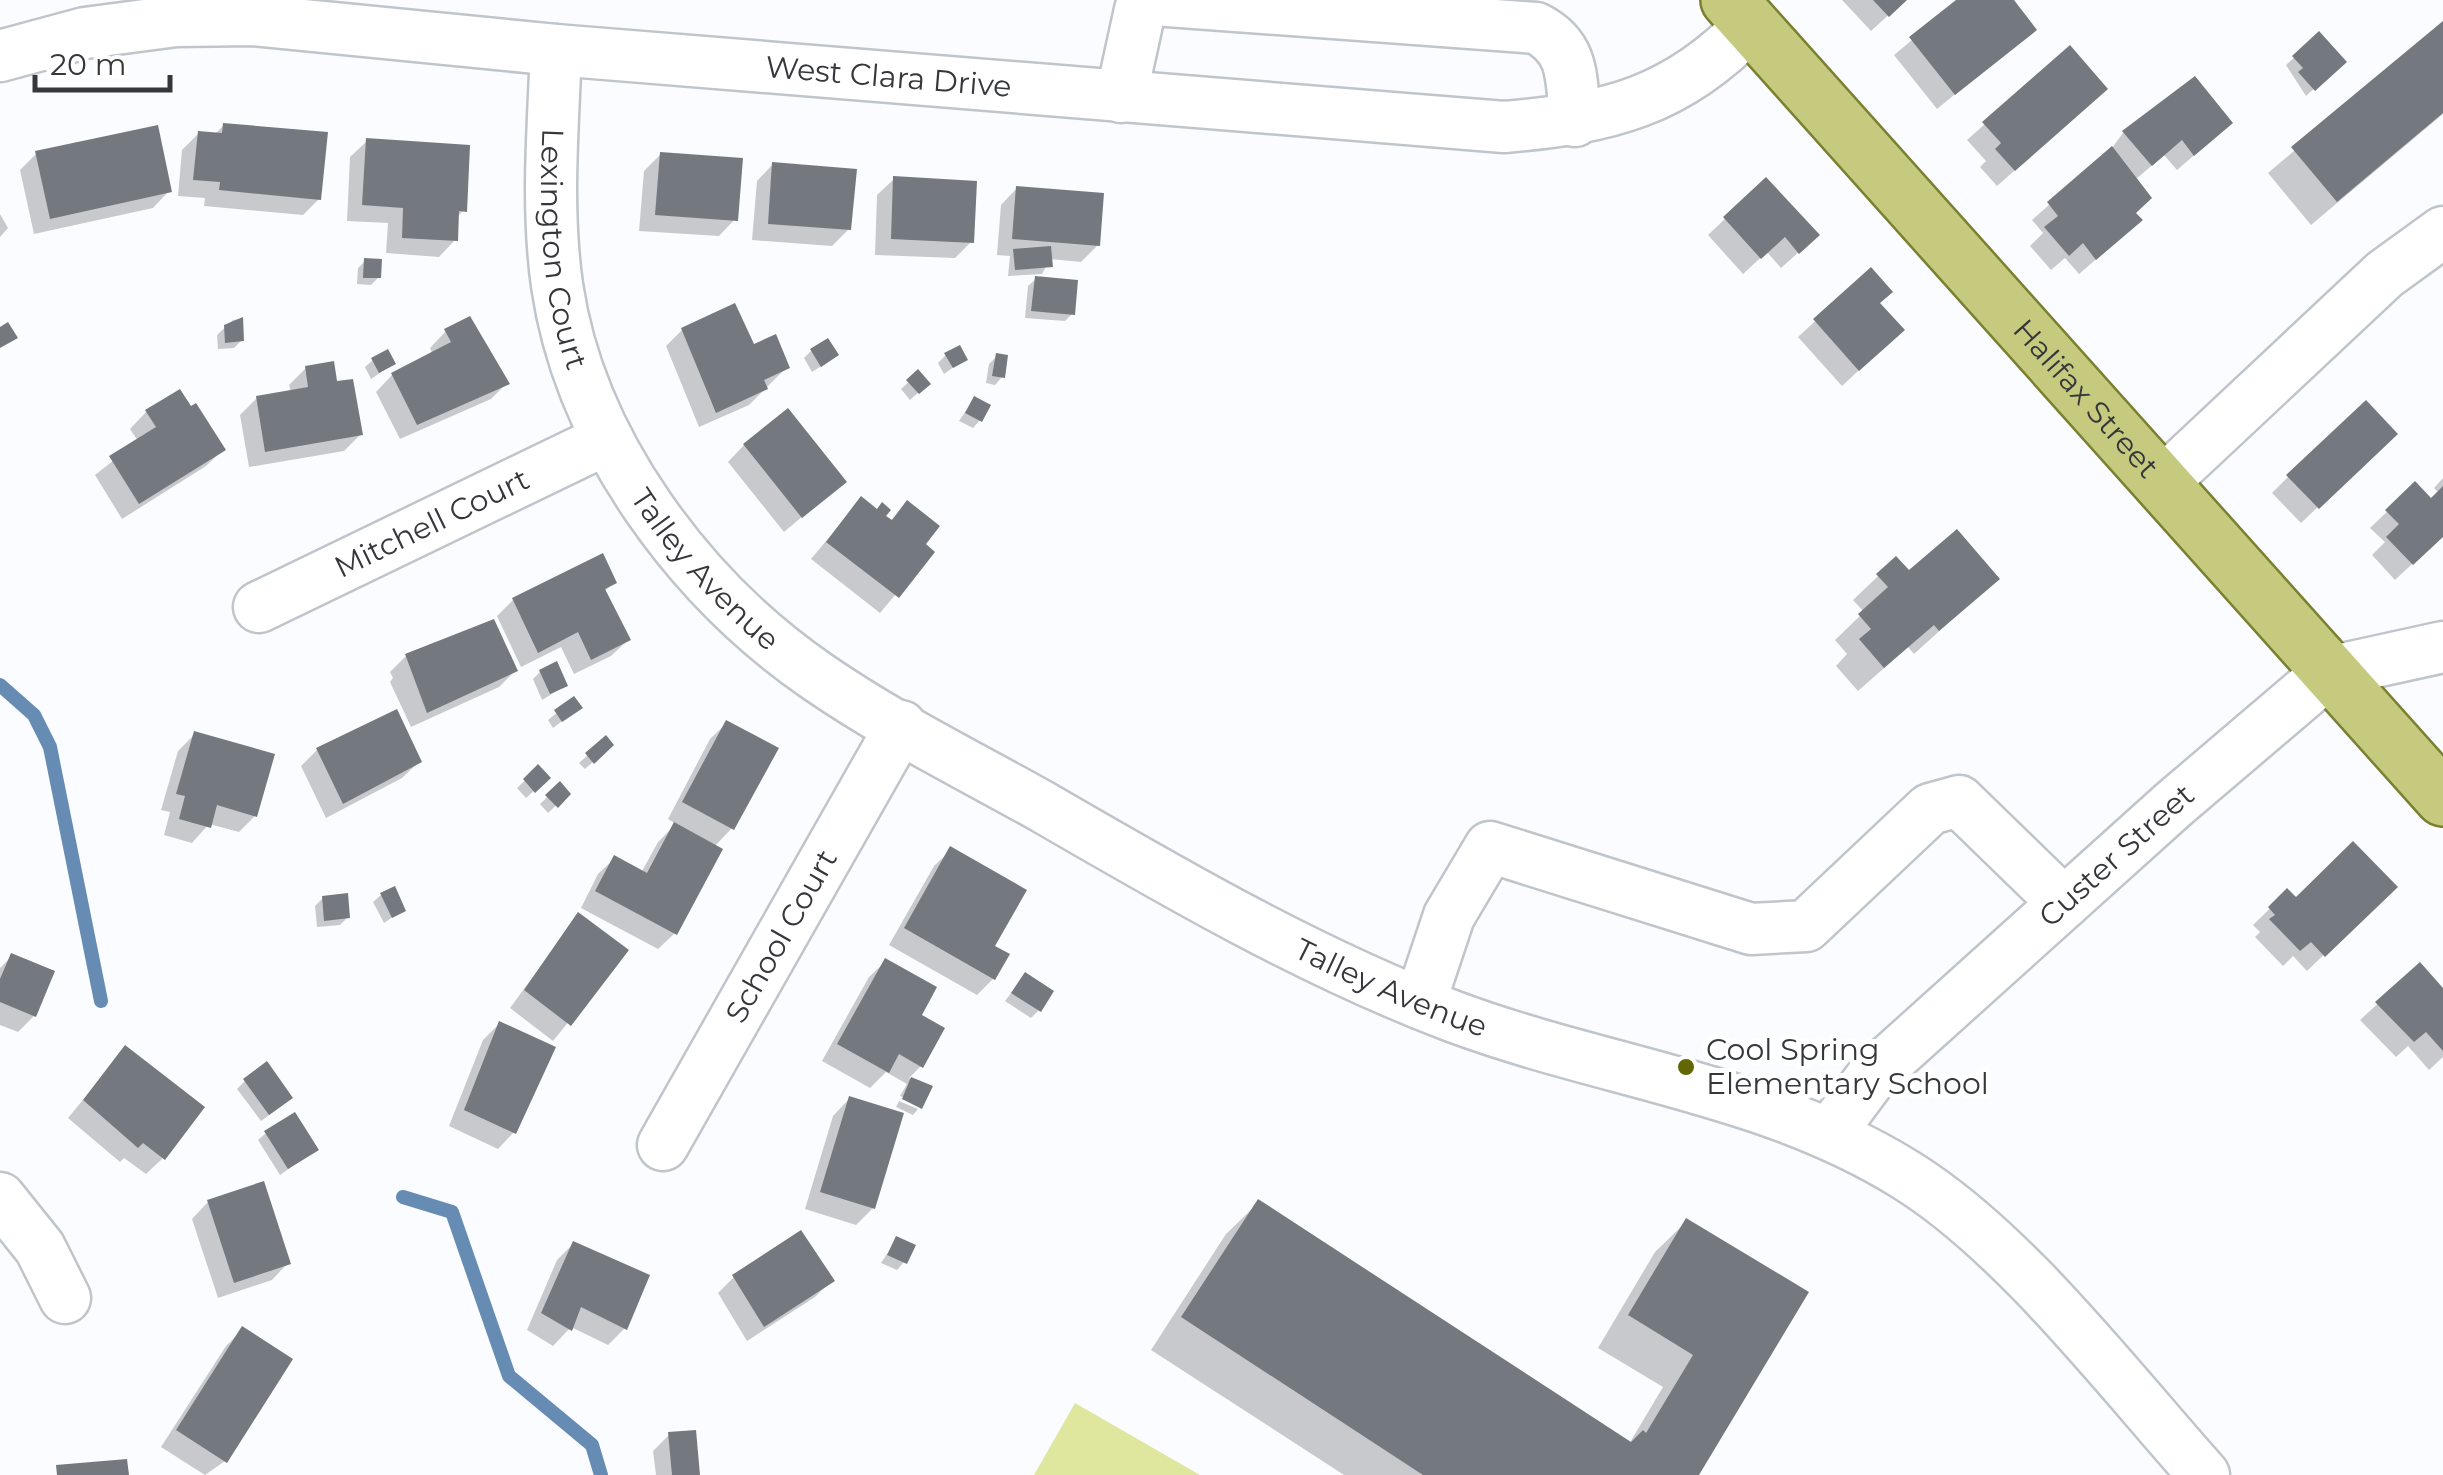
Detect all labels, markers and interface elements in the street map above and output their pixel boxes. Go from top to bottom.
scale bar [35,30,170,92]
text: 20 m [50,46,127,83]
street label: West Clara Drive [764,48,1013,105]
street label: Lexington Court [533,128,595,374]
street label: Halifax Street [2005,311,2167,485]
street label: Mitchell Court [328,460,535,586]
street label: Talley Avenue [623,481,787,658]
street label: Custer Street [2031,776,2201,935]
street label: School Court [717,843,845,1029]
street label: Talley Avenue [1289,930,1492,1045]
place label: Cool Spring Elementary School [1706,1031,1989,1102]
marker: Cool Spring Elementary School [1675,1056,1697,1078]

